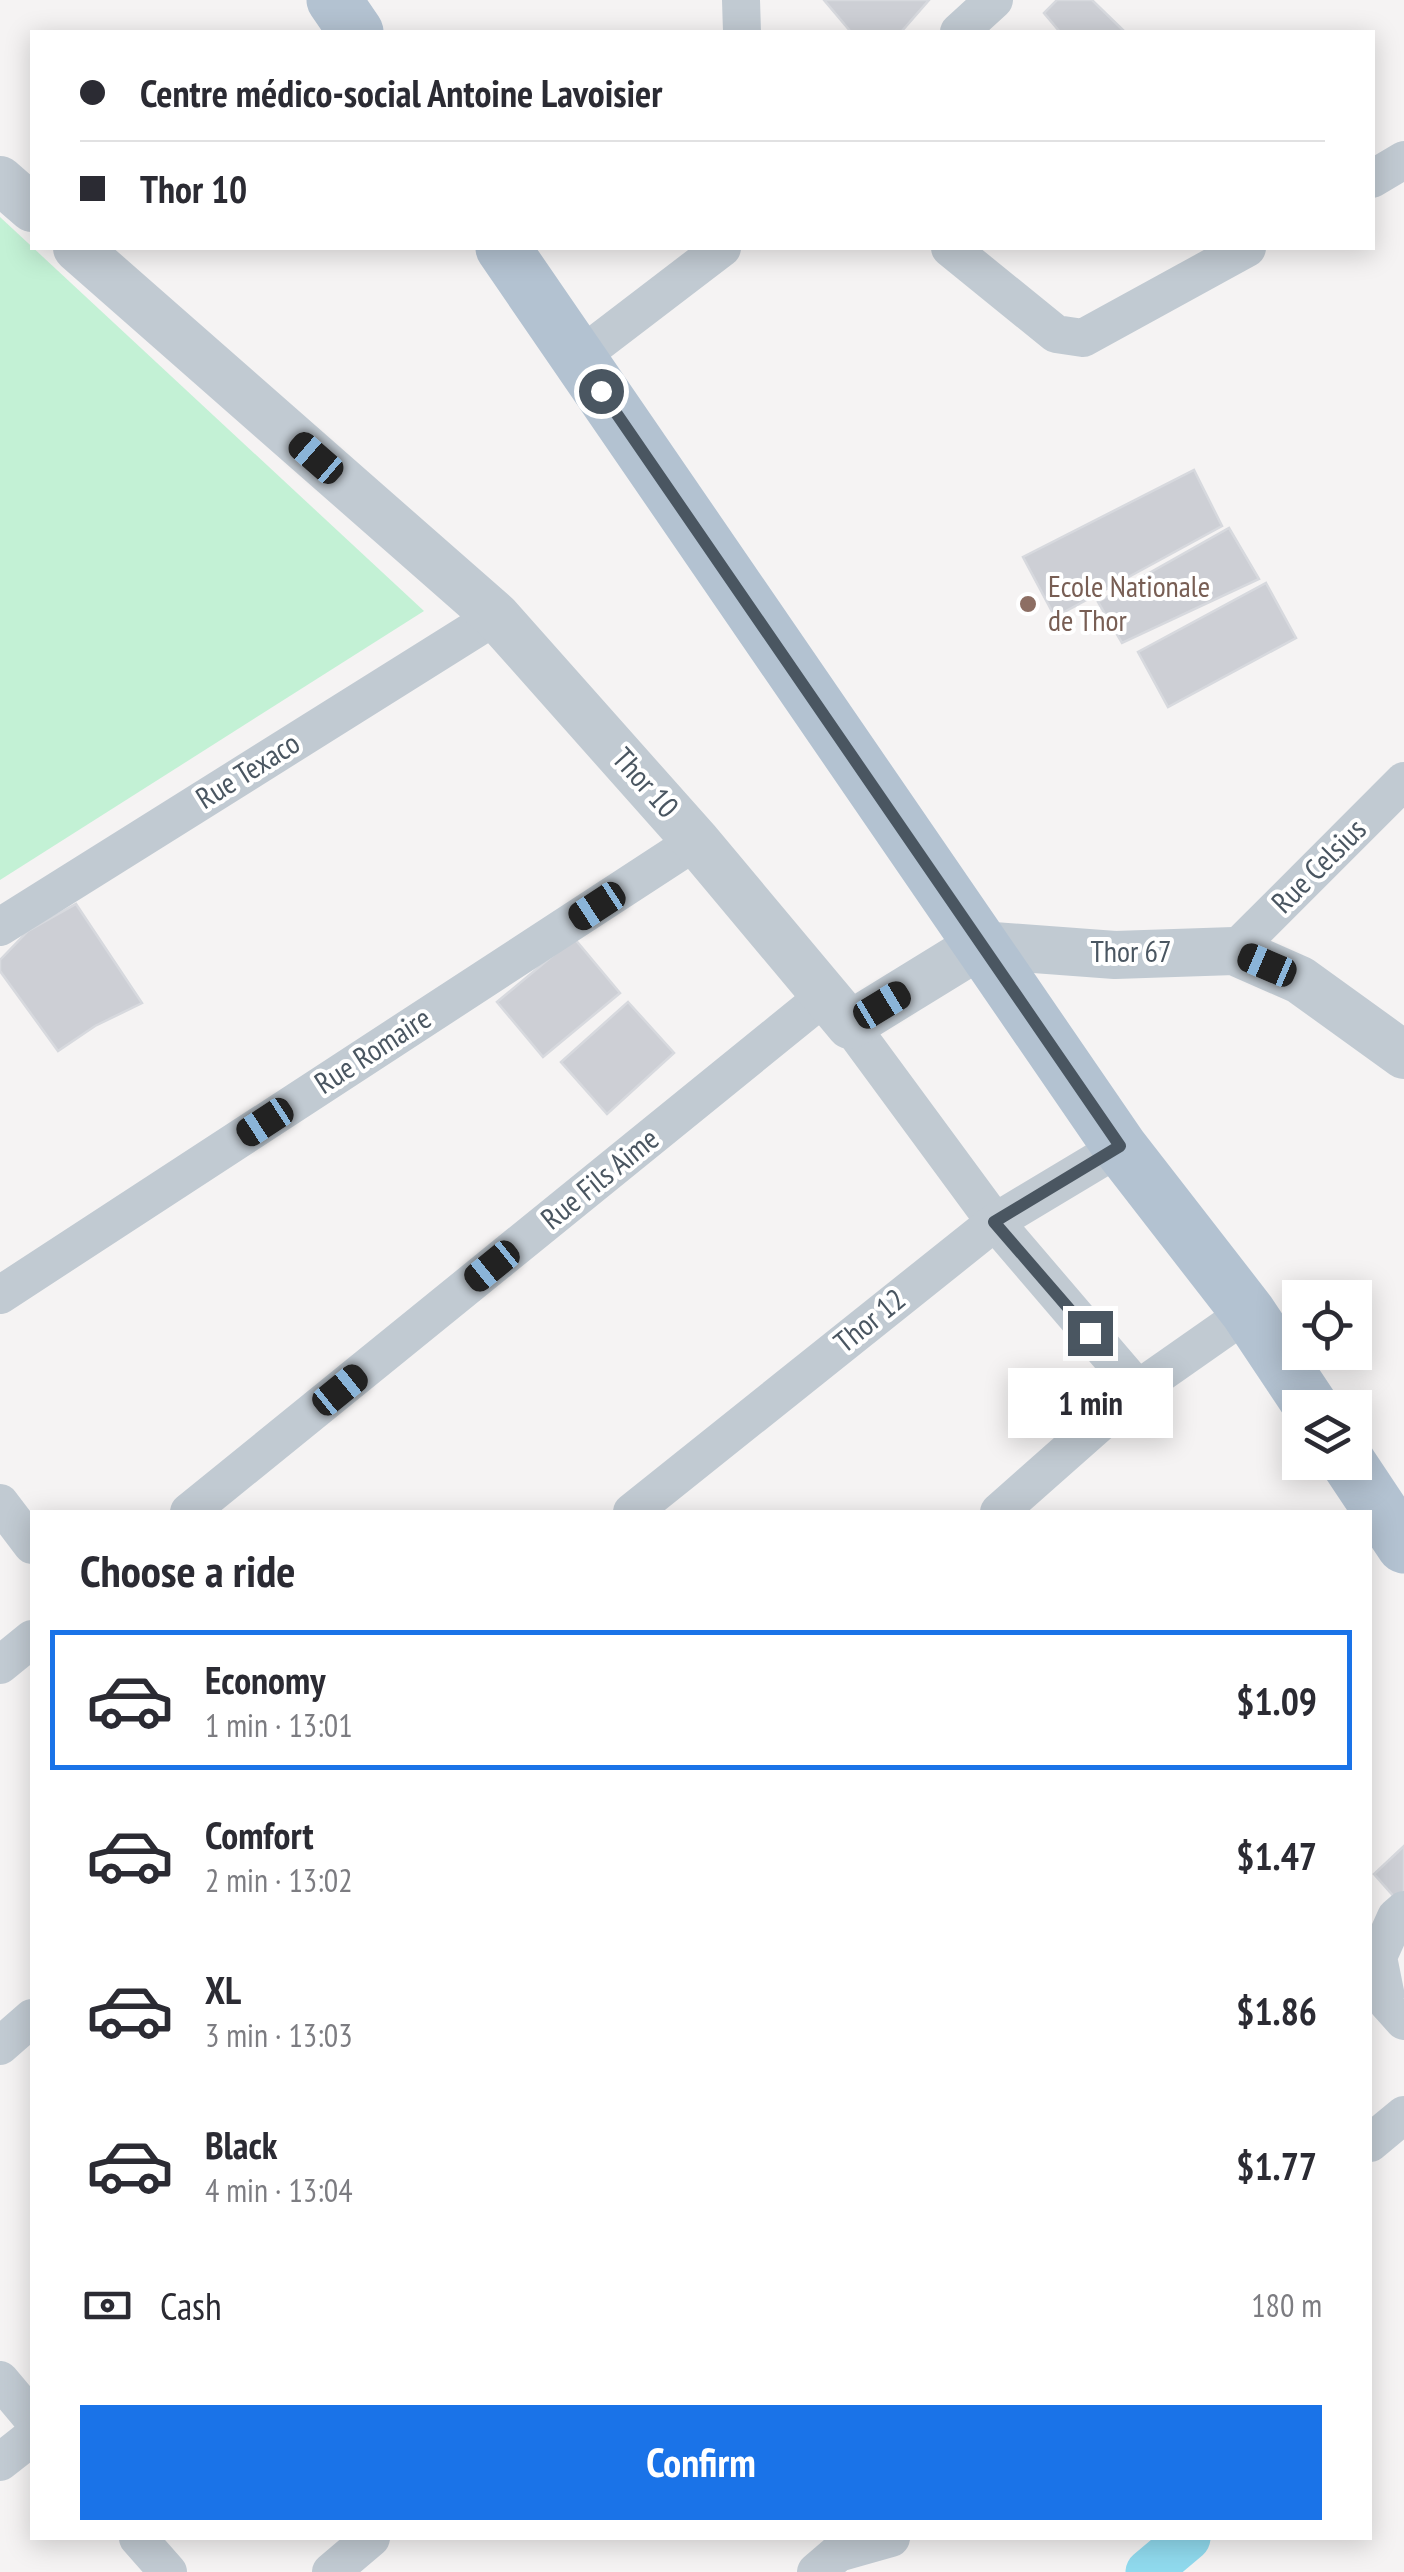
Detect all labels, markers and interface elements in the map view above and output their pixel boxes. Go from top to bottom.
text: Centre médico-social Antoine Lavoisier [140,68,662,117]
text: Thor 10 [140,164,247,213]
route start [579,369,624,414]
car [284,427,348,489]
place label: Ecole Nationale de Thor [1048,566,1210,639]
marker: Ecole Nationale de Thor [1017,593,1039,615]
street label: Rue Texaco [188,723,306,817]
street label: Thor 10 [604,739,688,825]
street label: Rue Celsius [1262,809,1374,921]
car [564,877,630,935]
street label: Thor 67 [1090,931,1172,970]
car [1234,939,1300,991]
car [849,977,915,1033]
street label: Rue Romaire [307,998,438,1102]
car [232,1093,298,1151]
street label: Rue Fils Aime [532,1119,666,1237]
car [459,1235,525,1297]
street label: Thor 12 [825,1279,913,1361]
map controls [1282,1280,1372,1480]
button: locate [1282,1280,1372,1370]
route end [1068,1311,1113,1356]
car [307,1359,373,1421]
callout: 1 min [1008,1368,1172,1438]
text: 1 min [1058,1382,1123,1424]
button: layers [1282,1390,1372,1480]
text: Choose a ride [80,1541,295,1599]
icon: car [85,1655,175,1745]
text: Economy [205,1655,325,1704]
text: $1.09 [1236,1676,1317,1725]
text: 1 min · 13:01 [205,1704,353,1746]
icon: car [85,1810,175,1900]
text: Comfort [205,1810,314,1859]
text: $1.47 [1236,1831,1317,1880]
text: 2 min · 13:02 [205,1859,353,1901]
icon: car [85,1965,175,2055]
text: XL [205,1965,241,2014]
text: $1.86 [1236,1986,1317,2035]
text: 3 min · 13:03 [205,2014,353,2056]
icon: car [85,2120,175,2210]
text: Black [205,2120,278,2169]
text: $1.77 [1236,2141,1317,2190]
text: 4 min · 13:04 [205,2169,353,2211]
icon: cash [80,2278,135,2333]
text: Cash [160,2281,222,2330]
text: 180 m [1251,2284,1322,2326]
button: Confirm [80,2405,1322,2520]

